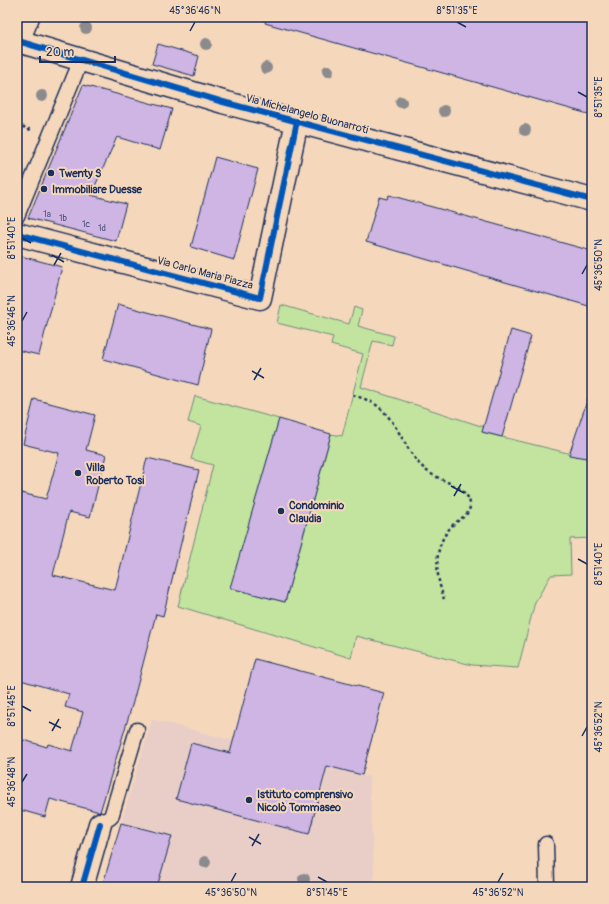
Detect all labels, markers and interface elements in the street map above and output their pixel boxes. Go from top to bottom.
text: 45°36'46"N [169,5,221,17]
text: 8°51'35"E [437,5,478,17]
scale bar [40,38,115,64]
text: 20 m [46,45,75,60]
text: 8°51'35"E [593,77,605,118]
street label: Via Michelangelo Buonarroti [244,91,370,137]
place label: Twenty S [58,167,102,180]
marker: Twenty S [46,168,56,178]
place label: Immobiliare Duesse [52,183,143,196]
marker: Immobiliare Duesse [39,184,49,194]
house number: 1a [43,209,51,220]
house number: 1b [59,213,68,224]
text: 8°51'40"E [6,217,18,259]
house number: 1c [82,219,90,230]
house number: 1d [98,223,106,234]
text: 45°36'50"N [593,239,605,291]
street label: Via Carlo Maria Piazza [156,254,254,292]
text: 45°36'46"N [6,295,18,347]
place label: Villa Roberto Tosi [86,461,144,487]
marker: Villa Roberto Tosi [73,468,83,478]
place label: Condominio Claudia [289,499,344,525]
marker: Condominio Claudia [276,506,286,516]
text: 8°51'40"E [593,543,605,585]
text: 8°51'45"E [6,685,18,727]
text: 45°36'52"N [593,701,605,752]
text: 45°36'48"N [6,756,18,807]
place label: Istituto comprensivo Nicolò Tommaseo [257,788,353,814]
marker: Istituto comprensivo Nicolò Tommaseo [244,795,254,805]
text: 45°36'50"N [205,887,257,899]
text: 8°51'45"E [306,887,348,899]
text: 45°36'52"N [473,887,524,899]

